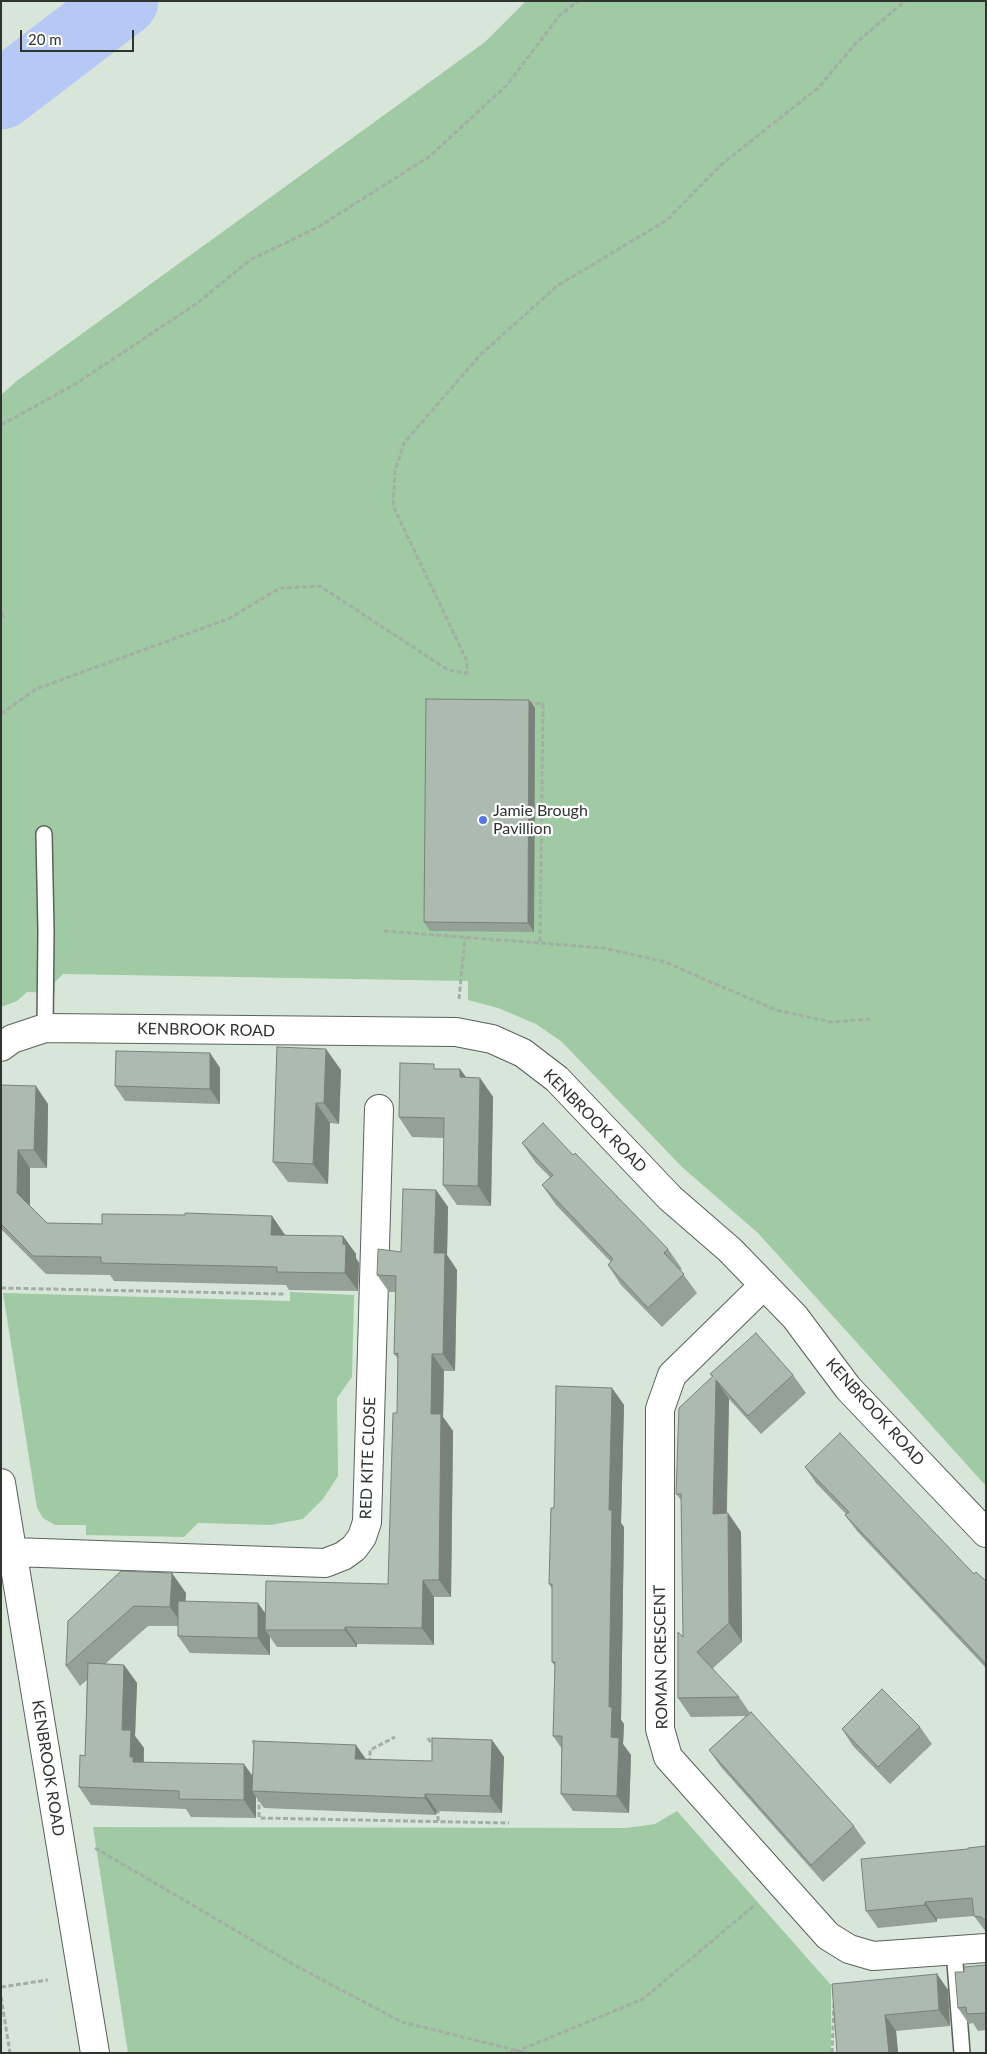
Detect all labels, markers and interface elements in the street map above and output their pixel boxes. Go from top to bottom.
scale bar [22,20,136,52]
text: 20 m [28,30,62,48]
place label: Jamie Brough Pavillion [493,801,588,839]
marker: Jamie Brough Pavillion [477,814,489,826]
street label: KENBROOK ROAD [137,1019,275,1041]
street label: KENBROOK ROAD [539,1065,651,1177]
street label: KENBROOK ROAD [822,1354,928,1470]
street label: RED KITE CLOSE [356,1396,380,1520]
street label: ROMAN CRESCENT [650,1584,672,1730]
street label: KENBROOK ROAD [28,1698,68,1838]

